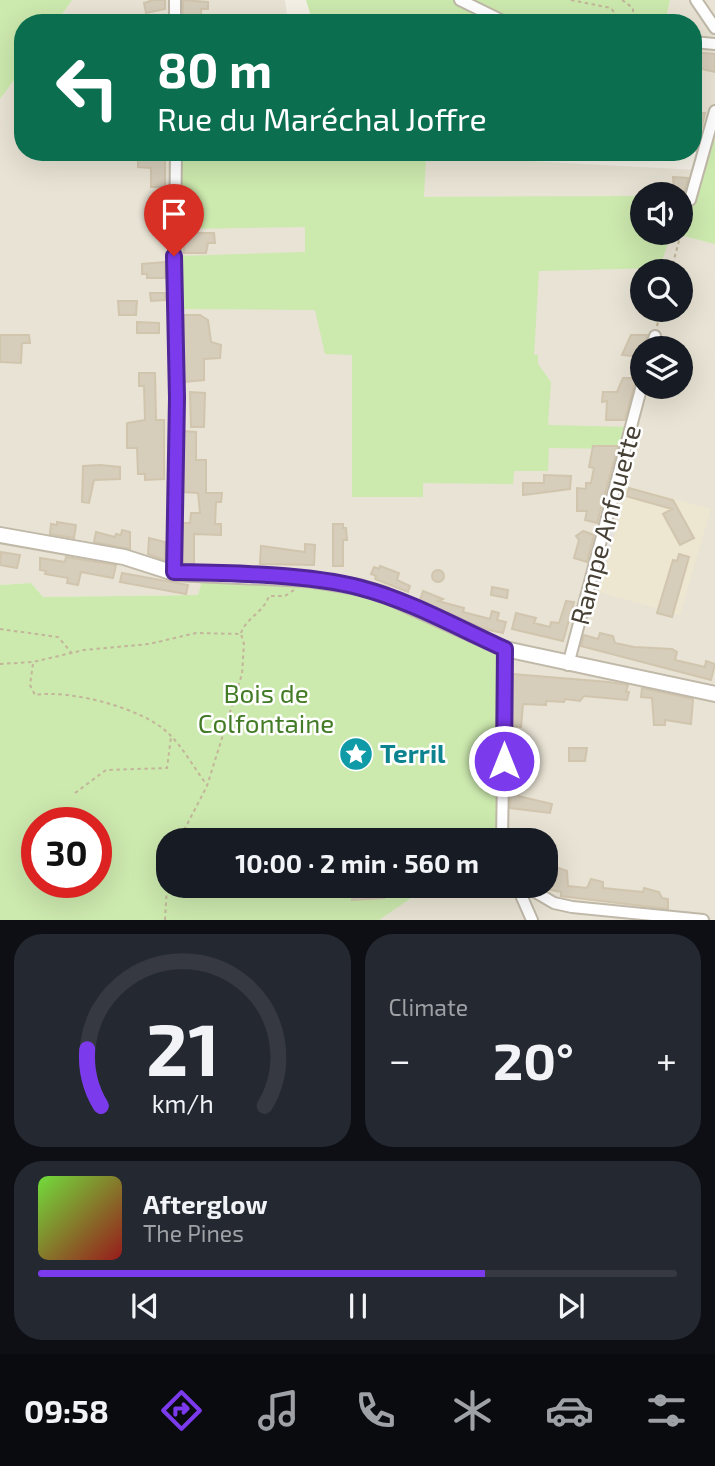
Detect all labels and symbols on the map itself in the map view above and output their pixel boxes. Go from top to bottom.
pin [144,184,204,256]
street label: Rampe Anfouette [563,421,646,628]
park label: Bois de Colfontaine [198,677,334,738]
position arrow [467,724,541,798]
place icon: Terril [337,735,375,773]
place label: Terril [380,737,446,768]
speed limit sign: 30 [21,807,112,898]

